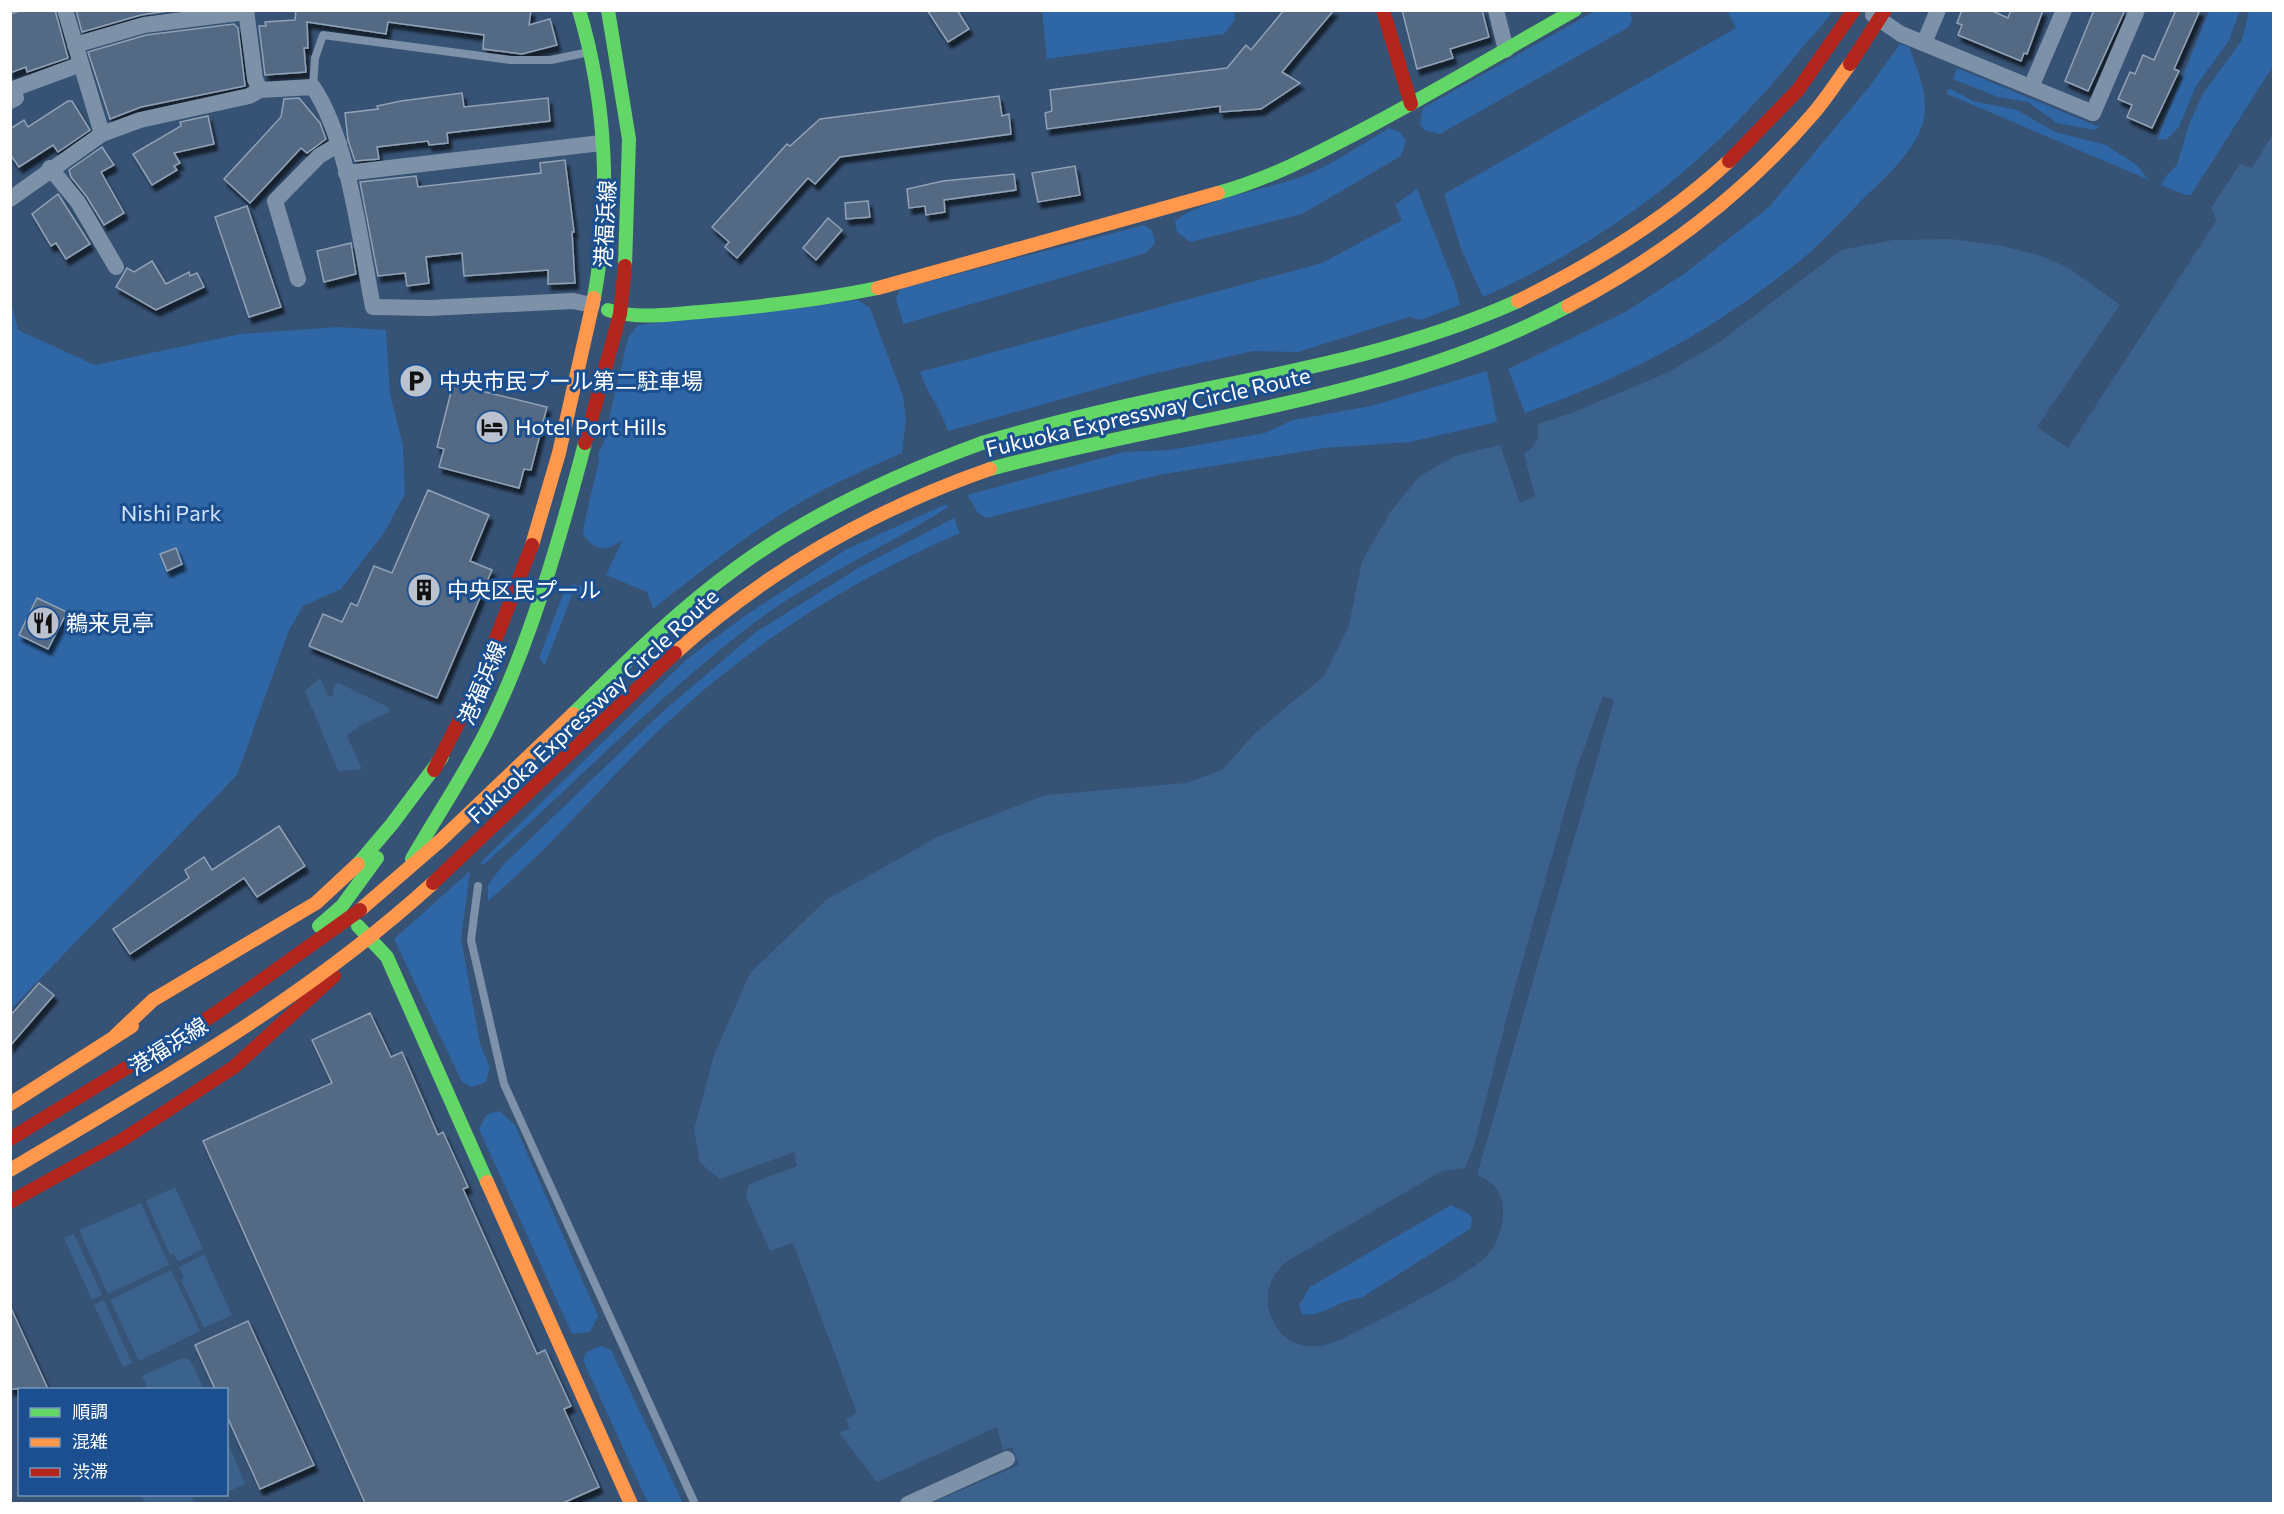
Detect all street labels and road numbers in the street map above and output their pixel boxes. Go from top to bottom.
street label: 港福浜線 [589,179,620,269]
street label: Fukuoka Expressway Circle Route [983,361,1313,462]
street label: Fukuoka Expressway Circle Route [462,582,724,829]
street label: 港福浜線 [452,637,511,729]
street label: 港福浜線 [123,1011,212,1080]

